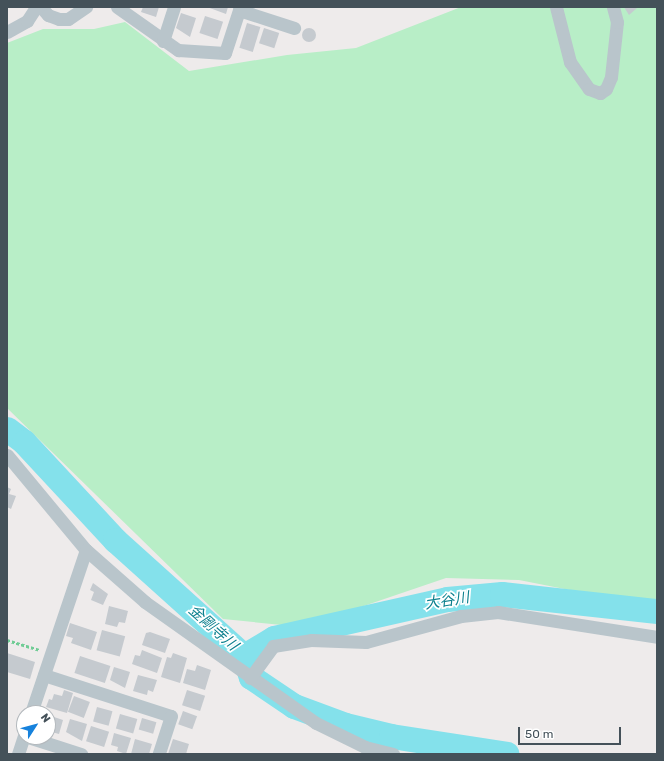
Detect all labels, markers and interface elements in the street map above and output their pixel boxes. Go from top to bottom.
water label: 大谷川 [423,589,471,613]
water label: 金剛寺川 [185,601,241,655]
north arrow [16,705,56,745]
text: N [38,711,53,725]
scale bar [520,719,623,745]
text: 50 m [525,727,553,741]

